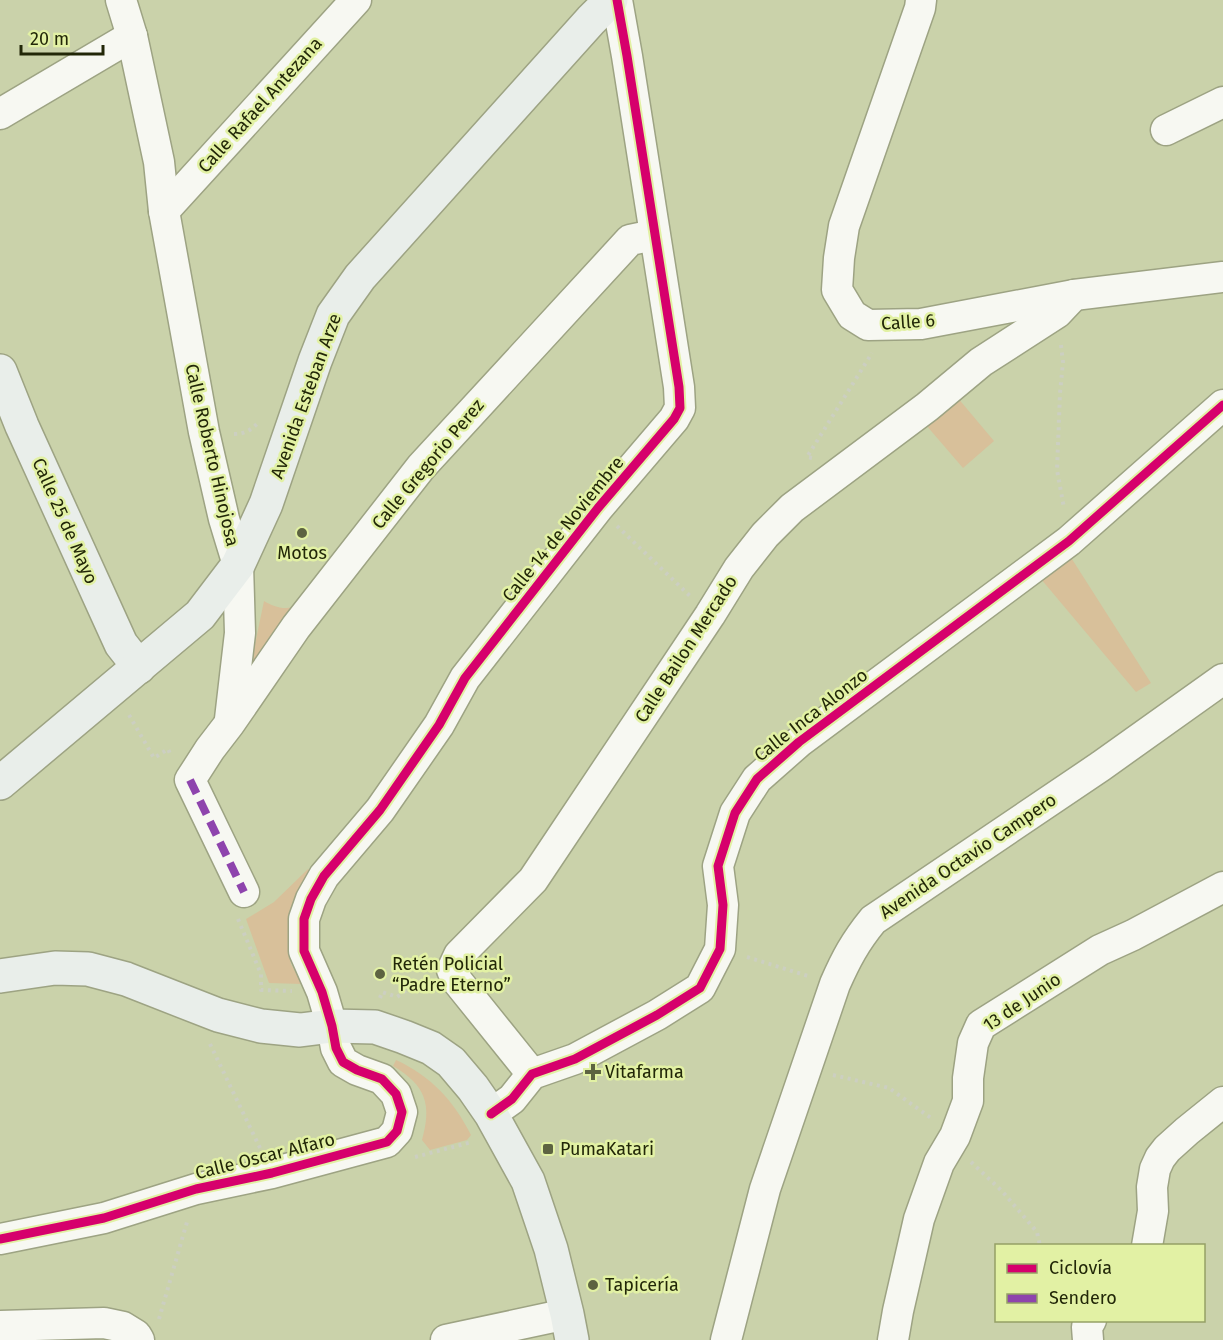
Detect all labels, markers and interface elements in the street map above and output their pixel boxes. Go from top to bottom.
scale bar [21,18,104,56]
text: 20 m [30,28,69,50]
street label: Calle Rafael Antezana [193,33,327,177]
street label: Calle 6 [880,309,936,335]
street label: Avenida Esteban Arze [266,310,346,482]
street label: Calle Roberto Hinojosa [180,362,244,548]
street label: Calle Gregorio Perez [367,395,489,533]
street label: Calle 14 de Noviembre [498,452,628,606]
street label: Calle 25 de Mayo [27,455,103,587]
marker: Motos [295,526,309,540]
place label: Motos [277,542,327,564]
street label: Calle Bailon Mercado [630,571,742,727]
street label: Calle Inca Alonzo [750,664,872,766]
street label: Avenida Octavio Campero [875,789,1061,923]
place label: Retén Policial “Padre Eterno” [392,953,511,996]
marker: Retén Policial “Padre Eterno” [373,967,387,981]
street label: 13 de Junio [979,968,1065,1036]
place label: Vitafarma [605,1061,684,1083]
marker: Vitafarma [586,1065,600,1079]
street label: Calle Oscar Alfaro [193,1128,337,1184]
place label: PumaKatari [560,1138,654,1160]
marker: PumaKatari [541,1142,555,1156]
legend [995,1244,1205,1322]
text: Ciclovía [1049,1257,1112,1279]
place label: Tapicería [605,1274,679,1296]
marker: Tapicería [586,1278,600,1292]
text: Sendero [1049,1287,1117,1309]

